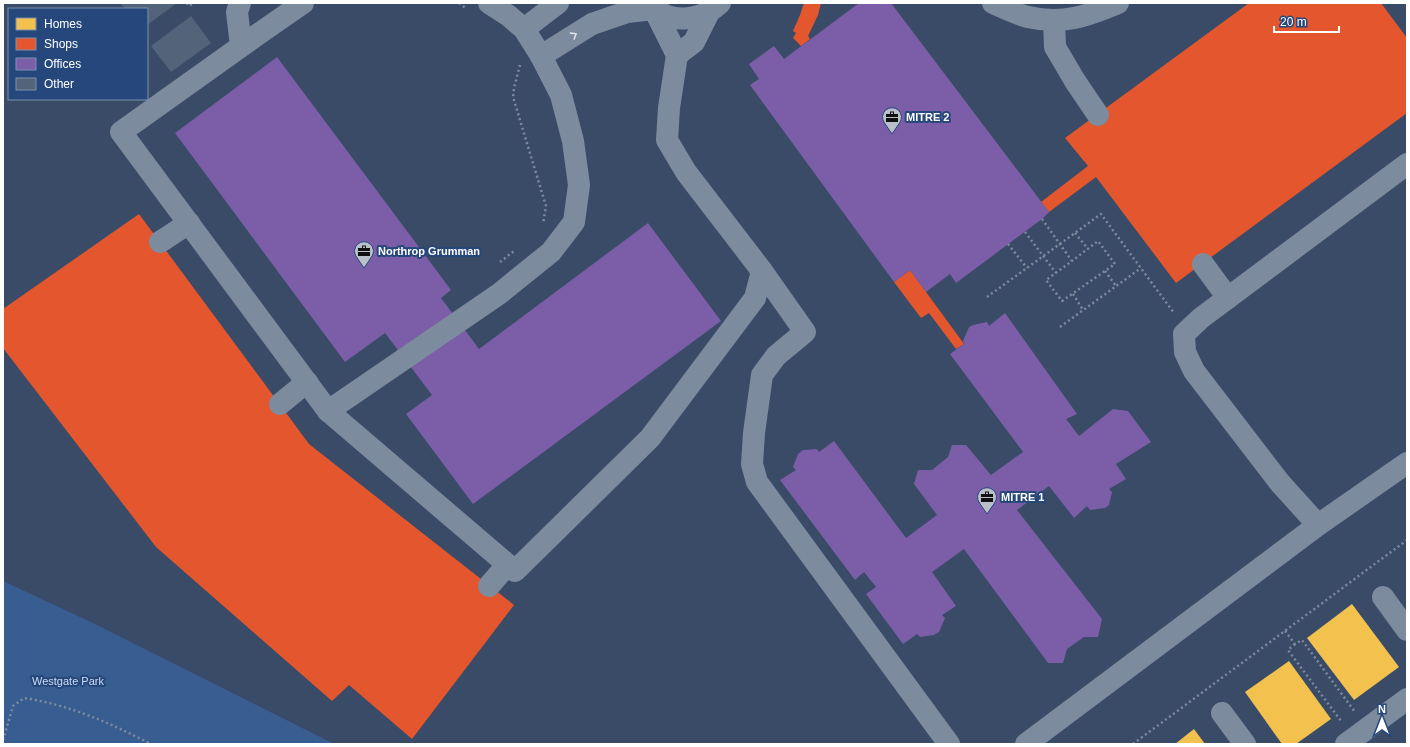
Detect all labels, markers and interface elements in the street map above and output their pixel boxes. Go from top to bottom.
legend [8,8,148,100]
scale bar [1274,8,1339,34]
text: 20 m [1280,15,1307,29]
text: Homes [44,17,82,31]
one-way arrow [570,33,577,40]
text: Shops [44,37,78,51]
text: Offices [44,57,81,71]
text: Other [44,77,74,91]
office icon: MITRE 2 [881,106,903,134]
place label: MITRE 2 [906,111,949,123]
office icon: Northrop Grumman [353,240,375,268]
place label: Northrop Grumman [378,245,480,257]
office icon: MITRE 1 [976,486,998,514]
place label: MITRE 1 [1001,491,1044,503]
park label: Westgate Park [32,675,104,687]
north arrow [1362,699,1402,739]
text: N [1378,703,1386,715]

